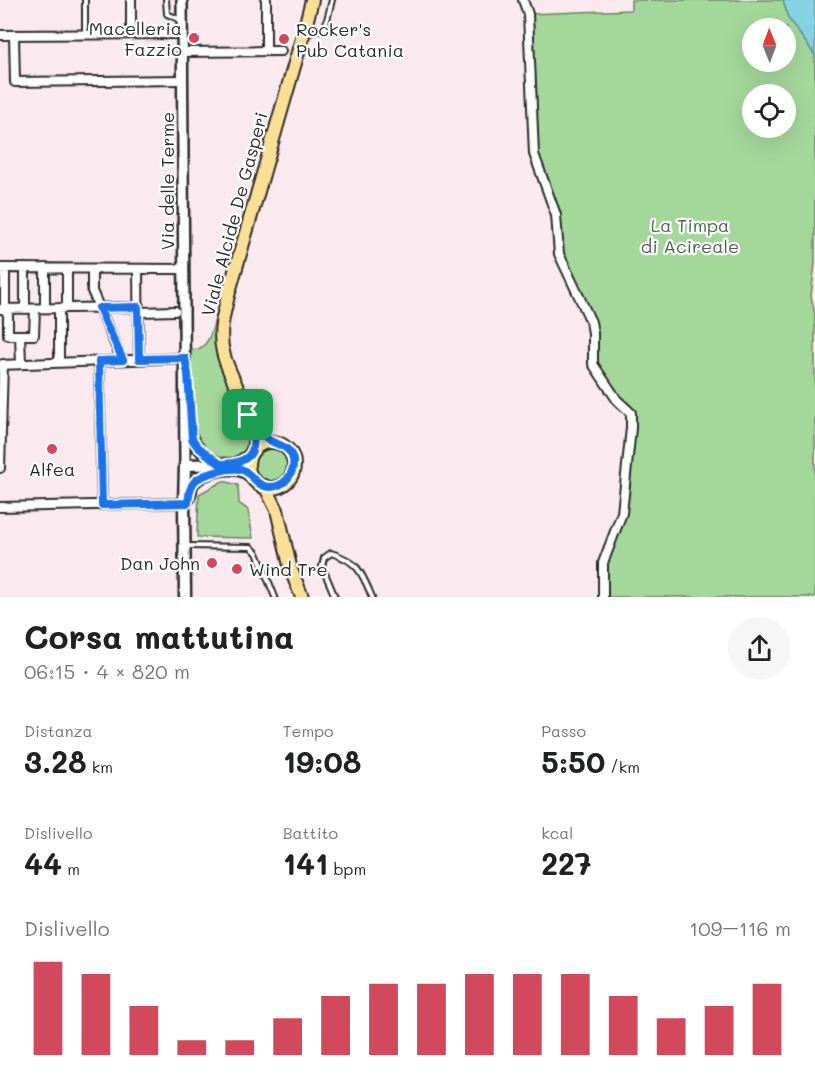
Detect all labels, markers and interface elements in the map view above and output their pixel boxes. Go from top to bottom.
place label: Macelleria Fazzio [89,16,182,61]
place label: Rocker's Pub Catania [296,17,404,62]
north arrow [742,18,796,72]
map controls [742,18,796,138]
marker: Macelleria Fazzio [187,31,201,45]
marker: Rocker's Pub Catania [277,32,291,46]
button: locate [742,84,796,138]
street label: Viale Alcide De Gasperi [195,109,273,319]
street label: Via delle Terme [155,112,179,250]
park label: La Timpa di Acireale [641,213,739,258]
pin [222,389,273,440]
icon: arrive [231,398,264,431]
marker: Alfea [45,442,59,456]
place label: Alfea [29,457,75,481]
place label: Dan John [120,551,200,575]
marker: Dan John [205,556,219,570]
place label: Wind Tre [249,557,328,581]
marker: Wind Tre [230,562,244,576]
text: Corsa mattutina [24,614,294,657]
button: share [728,617,791,680]
text: 06:15 · 4 × 820 m [24,658,190,684]
text: Distanza [24,720,92,741]
text: Tempo [283,720,334,741]
text: Passo [541,720,586,741]
text: 3.28 [24,741,87,781]
text: 19:08 [283,741,361,781]
text: 5:50 [541,741,605,781]
text: km [87,756,113,777]
text: /km [605,756,640,777]
text: Dislivello [24,822,92,843]
text: Battito [283,822,338,843]
text: kcal [541,822,573,843]
text: 44 [24,843,62,883]
text: 141 [283,843,328,883]
text: 227 [541,843,592,883]
text: m [62,858,80,879]
text: bpm [328,858,366,879]
text: Dislivello [24,915,110,941]
text: 109–116 m [689,915,791,941]

